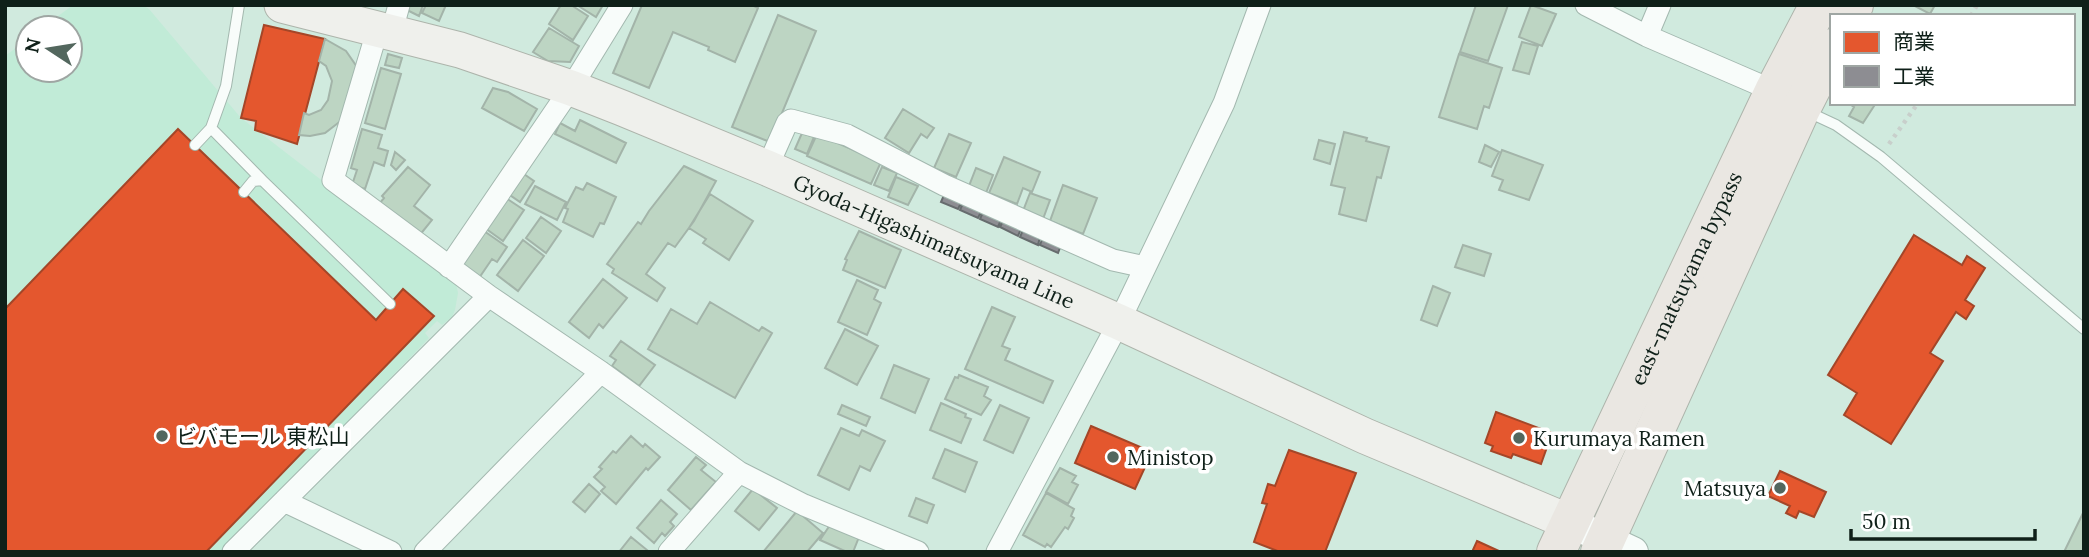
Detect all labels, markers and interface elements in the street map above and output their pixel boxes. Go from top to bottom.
north arrow [14,14,84,84]
legend [1830,14,2075,105]
text: 商業 [1893,28,1935,55]
text: N [19,35,46,55]
text: 工業 [1893,63,1935,90]
street label: east-matsuyama bypass [1623,167,1748,389]
street label: Gyoda-Higashimatsuyama Line [789,168,1079,314]
place label: ビバモール 東松山 [176,423,350,450]
place label: Kurumaya Ramen [1533,425,1705,452]
marker: ビバモール 東松山 [154,428,170,444]
marker: Kurumaya Ramen [1511,430,1527,446]
place label: Ministop [1127,444,1214,471]
marker: Ministop [1105,449,1121,465]
place label: Matsuya [1684,475,1766,502]
marker: Matsuya [1772,480,1788,496]
scale bar [1851,498,2035,542]
text: 50 m [1862,508,1911,535]

